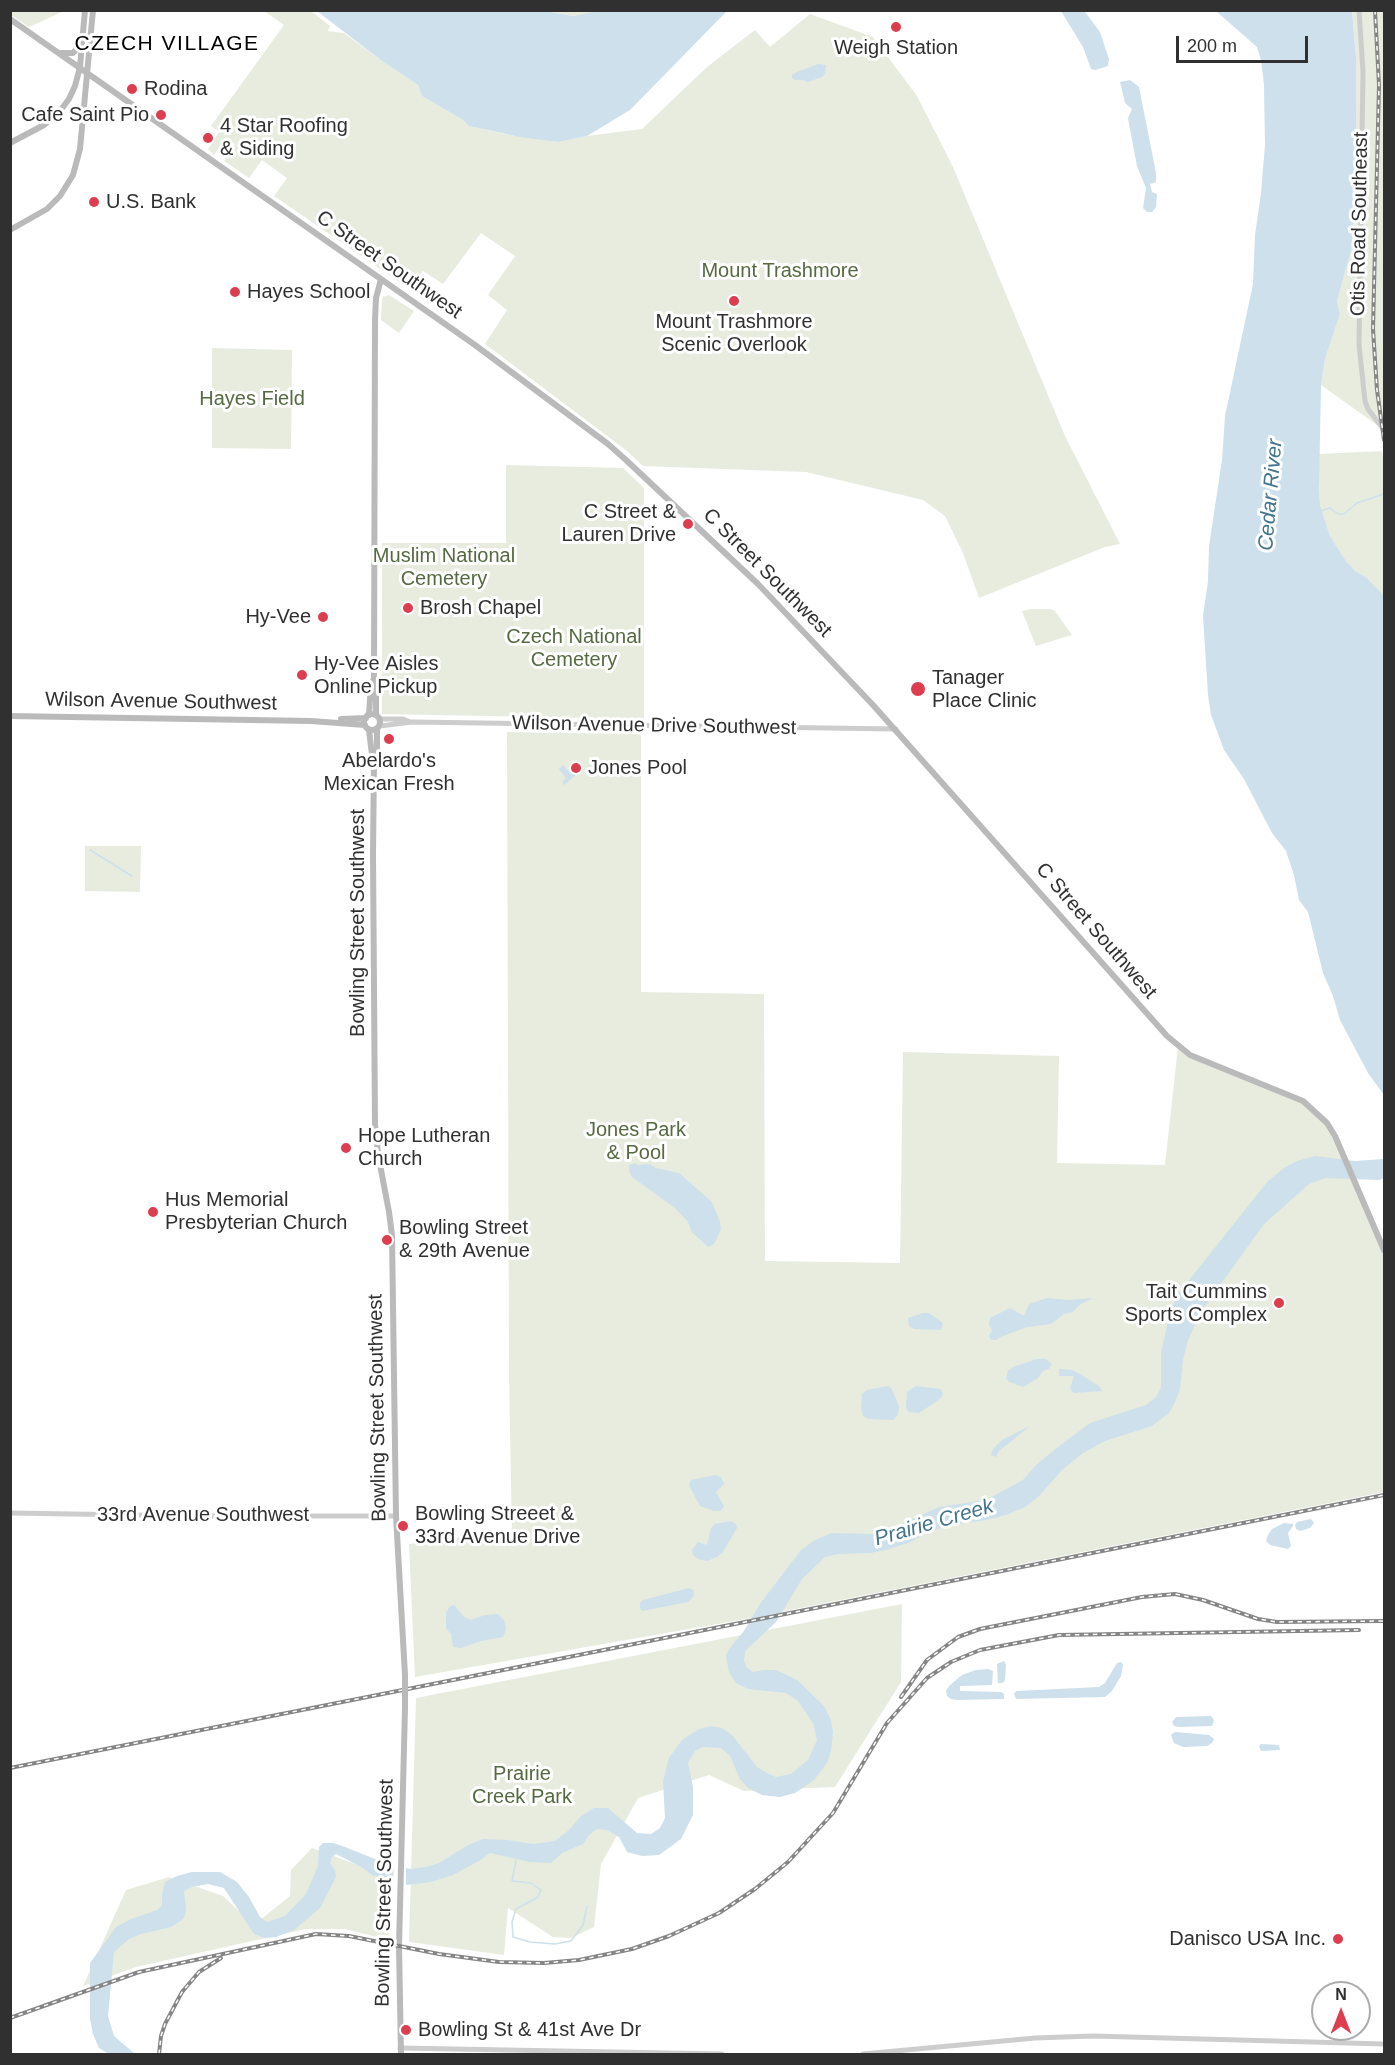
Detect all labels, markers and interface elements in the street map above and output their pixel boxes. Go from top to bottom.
marker: Weigh Station [889,20,903,34]
scale bar [1179,24,1311,62]
district label: CZECH VILLAGE [74,31,260,57]
place label: Weigh Station [834,36,958,60]
text: 200 m [1187,36,1237,56]
place label: Rodina [144,77,207,101]
marker: Rodina [125,82,139,96]
place label: Cafe Saint Pio [21,103,149,127]
marker: Cafe Saint Pio [154,108,168,122]
place label: 4 Star Roofing & Siding [220,114,348,161]
marker: 4 Star Roofing & Siding [201,131,215,145]
street label: Otis Road Southeast [1346,132,1374,316]
place label: U.S. Bank [106,190,196,214]
marker: U.S. Bank [87,195,101,209]
street label: C Street Southwest [312,206,466,324]
park label: Mount Trashmore [701,259,859,283]
place label: Hayes School [247,280,370,304]
marker: Hayes School [228,285,242,299]
marker: Mount Trashmore Scenic Overlook [727,294,741,308]
place label: Mount Trashmore Scenic Overlook [655,310,813,357]
park label: Hayes Field [199,387,305,411]
water label: Cedar River [1254,438,1288,552]
place label: C Street & Lauren Drive [561,500,676,547]
street label: C Street Southwest [698,504,836,642]
marker: C Street & Lauren Drive [681,517,695,531]
park label: Muslim National Cemetery [373,544,515,591]
place label: Brosh Chapel [420,596,541,620]
marker: Brosh Chapel [401,601,415,615]
place label: Hy-Vee [245,605,311,629]
marker: Hy-Vee [316,610,330,624]
park label: Czech National Cemetery [506,625,642,672]
place label: Hy-Vee Aisles Online Pickup [314,652,438,699]
place label: Tanager Place Clinic [932,666,1036,713]
marker: Hy-Vee Aisles Online Pickup [295,668,309,682]
marker: Tanager Place Clinic [909,680,927,698]
street label: Wilson Avenue Southwest [45,688,277,716]
street label: Wilson Avenue Drive Southwest [512,712,796,740]
marker: Abelardo's Mexican Fresh [382,732,396,746]
place label: Abelardo's Mexican Fresh [323,749,455,796]
place label: Jones Pool [588,756,687,780]
marker: Jones Pool [569,761,583,775]
street label: Bowling Street Southwest [346,809,370,1037]
street label: C Street Southwest [1030,858,1162,1004]
park label: Jones Park & Pool [586,1118,686,1165]
place label: Hope Lutheran Church [358,1124,490,1171]
marker: Hope Lutheran Church [339,1141,353,1155]
place label: Hus Memorial Presbyterian Church [165,1188,347,1235]
marker: Hus Memorial Presbyterian Church [146,1205,160,1219]
place label: Bowling Street & 29th Avenue [399,1216,530,1263]
marker: Bowling Street & 29th Avenue [380,1233,394,1247]
place label: Tait Cummins Sports Complex [1125,1280,1267,1327]
street label: Bowling Street Southwest [364,1294,392,1522]
marker: Tait Cummins Sports Complex [1272,1296,1286,1310]
water label: Prairie Creek [872,1494,996,1552]
place label: Bowling Streeet & 33rd Avenue Drive [415,1502,580,1549]
street label: 33rd Avenue Southwest [97,1503,309,1527]
marker: Bowling Streeet & 33rd Avenue Drive [396,1519,410,1533]
park label: Prairie Creek Park [472,1762,572,1809]
street label: Bowling Street Southwest [371,1779,399,2007]
place label: Danisco USA Inc. [1169,1927,1326,1951]
marker: Danisco USA Inc. [1331,1932,1345,1946]
north arrow [1311,1981,1371,2041]
text: N [1335,1986,1347,2003]
place label: Bowling St & 41st Ave Dr [418,2018,641,2042]
marker: Bowling St & 41st Ave Dr [399,2023,413,2037]

